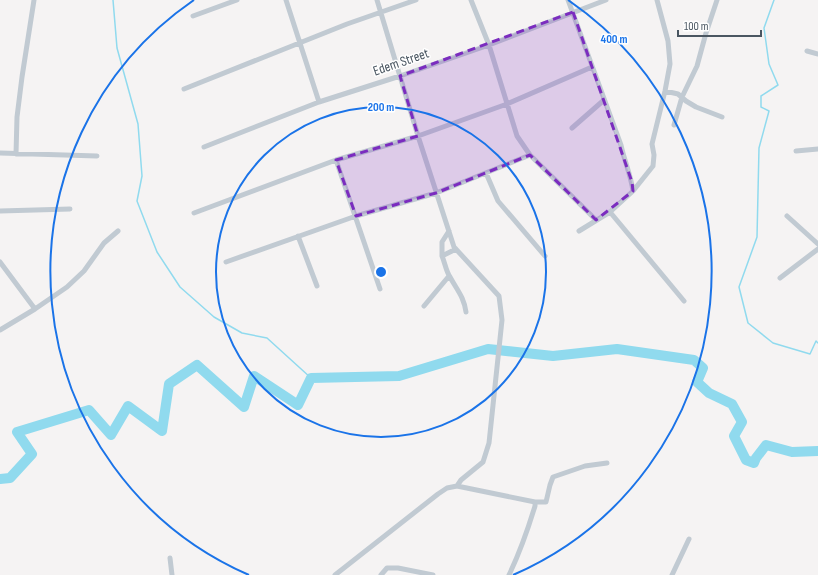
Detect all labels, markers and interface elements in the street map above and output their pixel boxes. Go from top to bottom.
scale bar [678,12,761,38]
text: 100 m [684,19,709,34]
text: 400 m [601,32,627,47]
street label: Edem Street [371,45,431,79]
text: 200 m [368,100,394,115]
centre of rings [374,265,388,279]

